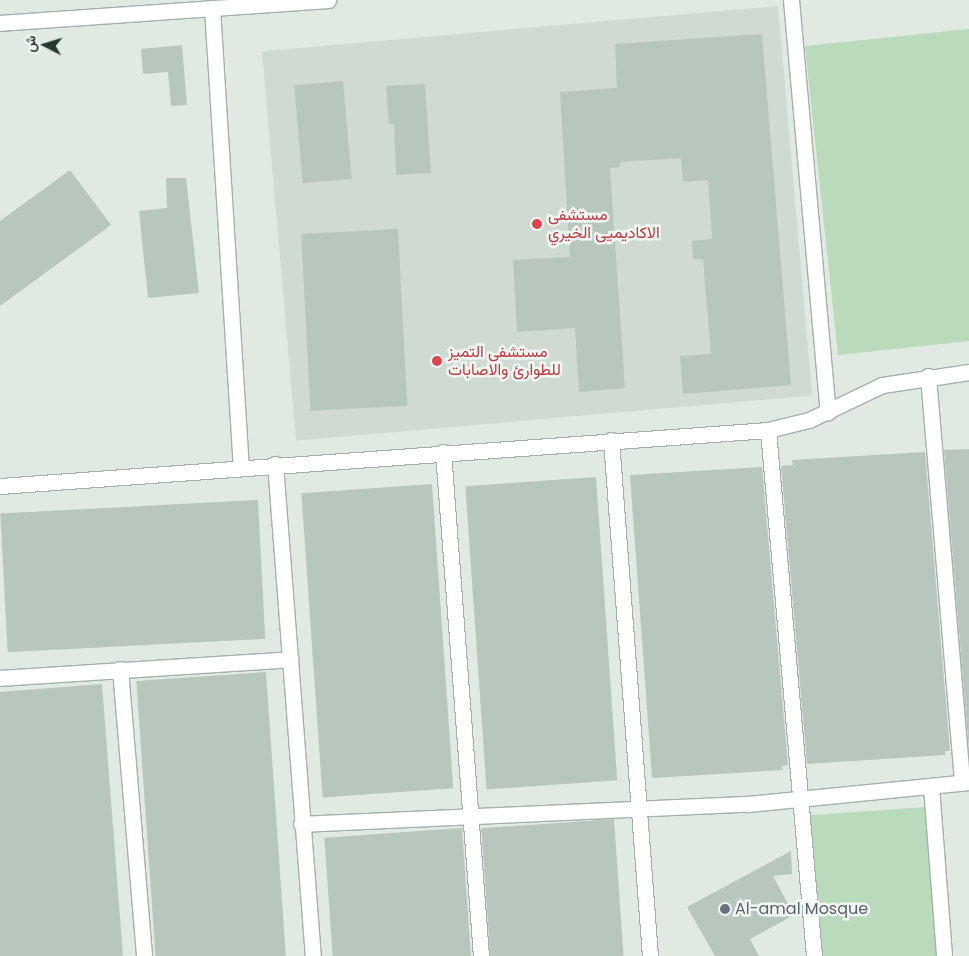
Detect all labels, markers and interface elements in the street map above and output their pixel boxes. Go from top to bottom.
north arrow [20,20,70,70]
text: ش [19,34,41,53]
place label: مستشفى الاكاديميى الخيري [548,205,660,243]
marker: مستشفى الاكاديميى الخيري [530,217,544,231]
place label: مستشفى التميز للطوارئ والاصابات [448,342,561,380]
marker: مستشفى التميز للطوارئ والاصابات [430,354,444,368]
place label: Al-amal Mosque [735,899,868,919]
marker: Al-amal Mosque [719,903,731,915]

